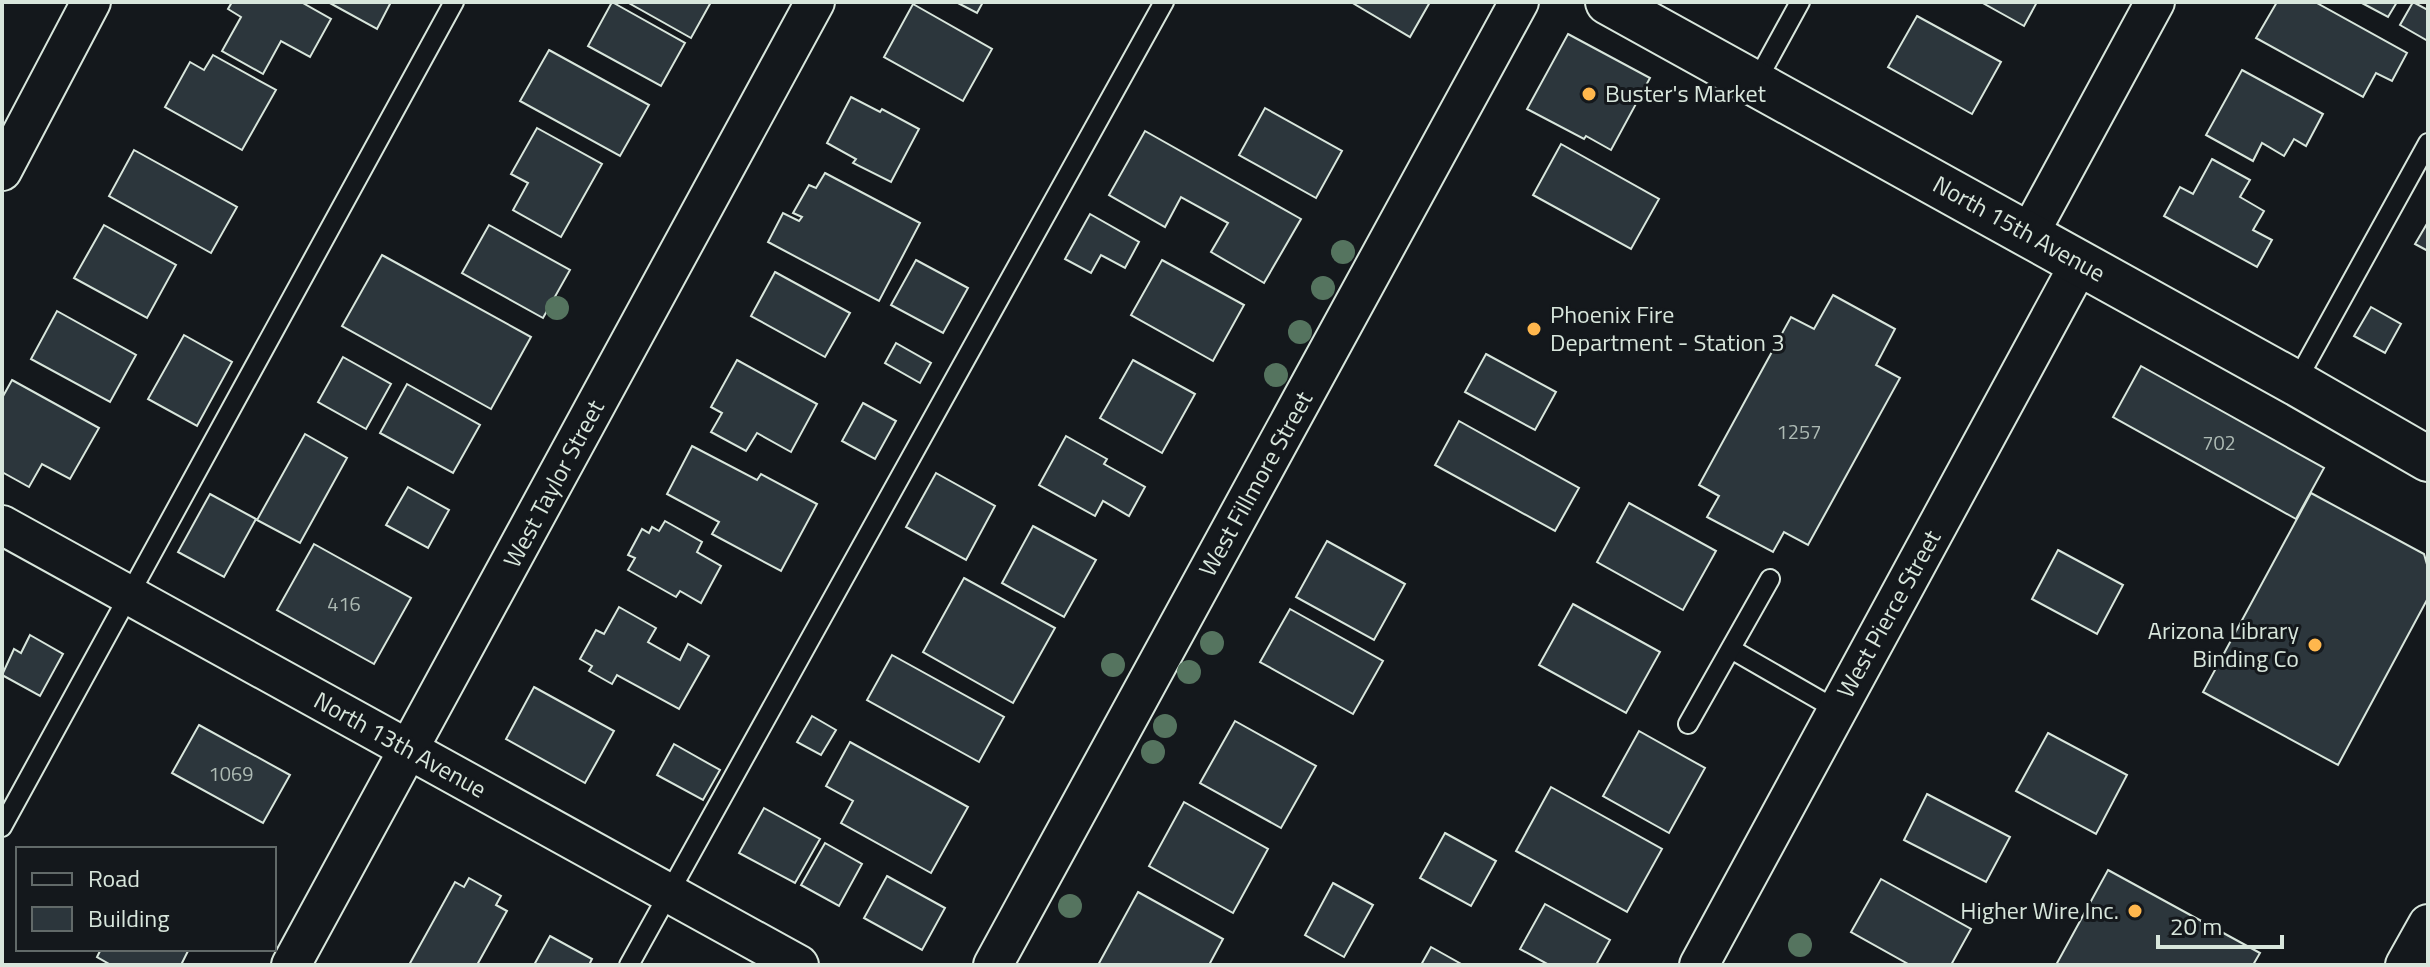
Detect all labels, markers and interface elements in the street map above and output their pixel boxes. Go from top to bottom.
place label: Buster's Market [1605,75,1767,111]
marker: Buster's Market [1580,85,1598,103]
street label: North 15th Avenue [1927,166,2112,290]
place label: Phoenix Fire Department - Station 3 [1550,296,1785,360]
marker: Phoenix Fire Department - Station 3 [1525,320,1543,338]
street label: West Fillmore Street [1189,384,1321,583]
street label: West Taylor Street [494,393,613,574]
house number: 1257 [1777,416,1821,447]
house number: 702 [2202,427,2236,458]
street label: West Pierce Street [1827,523,1949,704]
house number: 416 [327,588,361,619]
place label: Arizona Library Binding Co [2148,612,2299,676]
marker: Arizona Library Binding Co [2306,636,2324,654]
street label: North 13th Avenue [308,682,493,806]
house number: 1069 [209,758,253,789]
legend [16,847,276,951]
text: Road [88,860,140,896]
place label: Higher Wire Inc. [1960,892,2119,928]
scale bar [2158,899,2282,949]
text: Building [88,900,170,936]
marker: Higher Wire Inc. [2126,902,2144,920]
text: 20 m [2170,908,2222,944]

